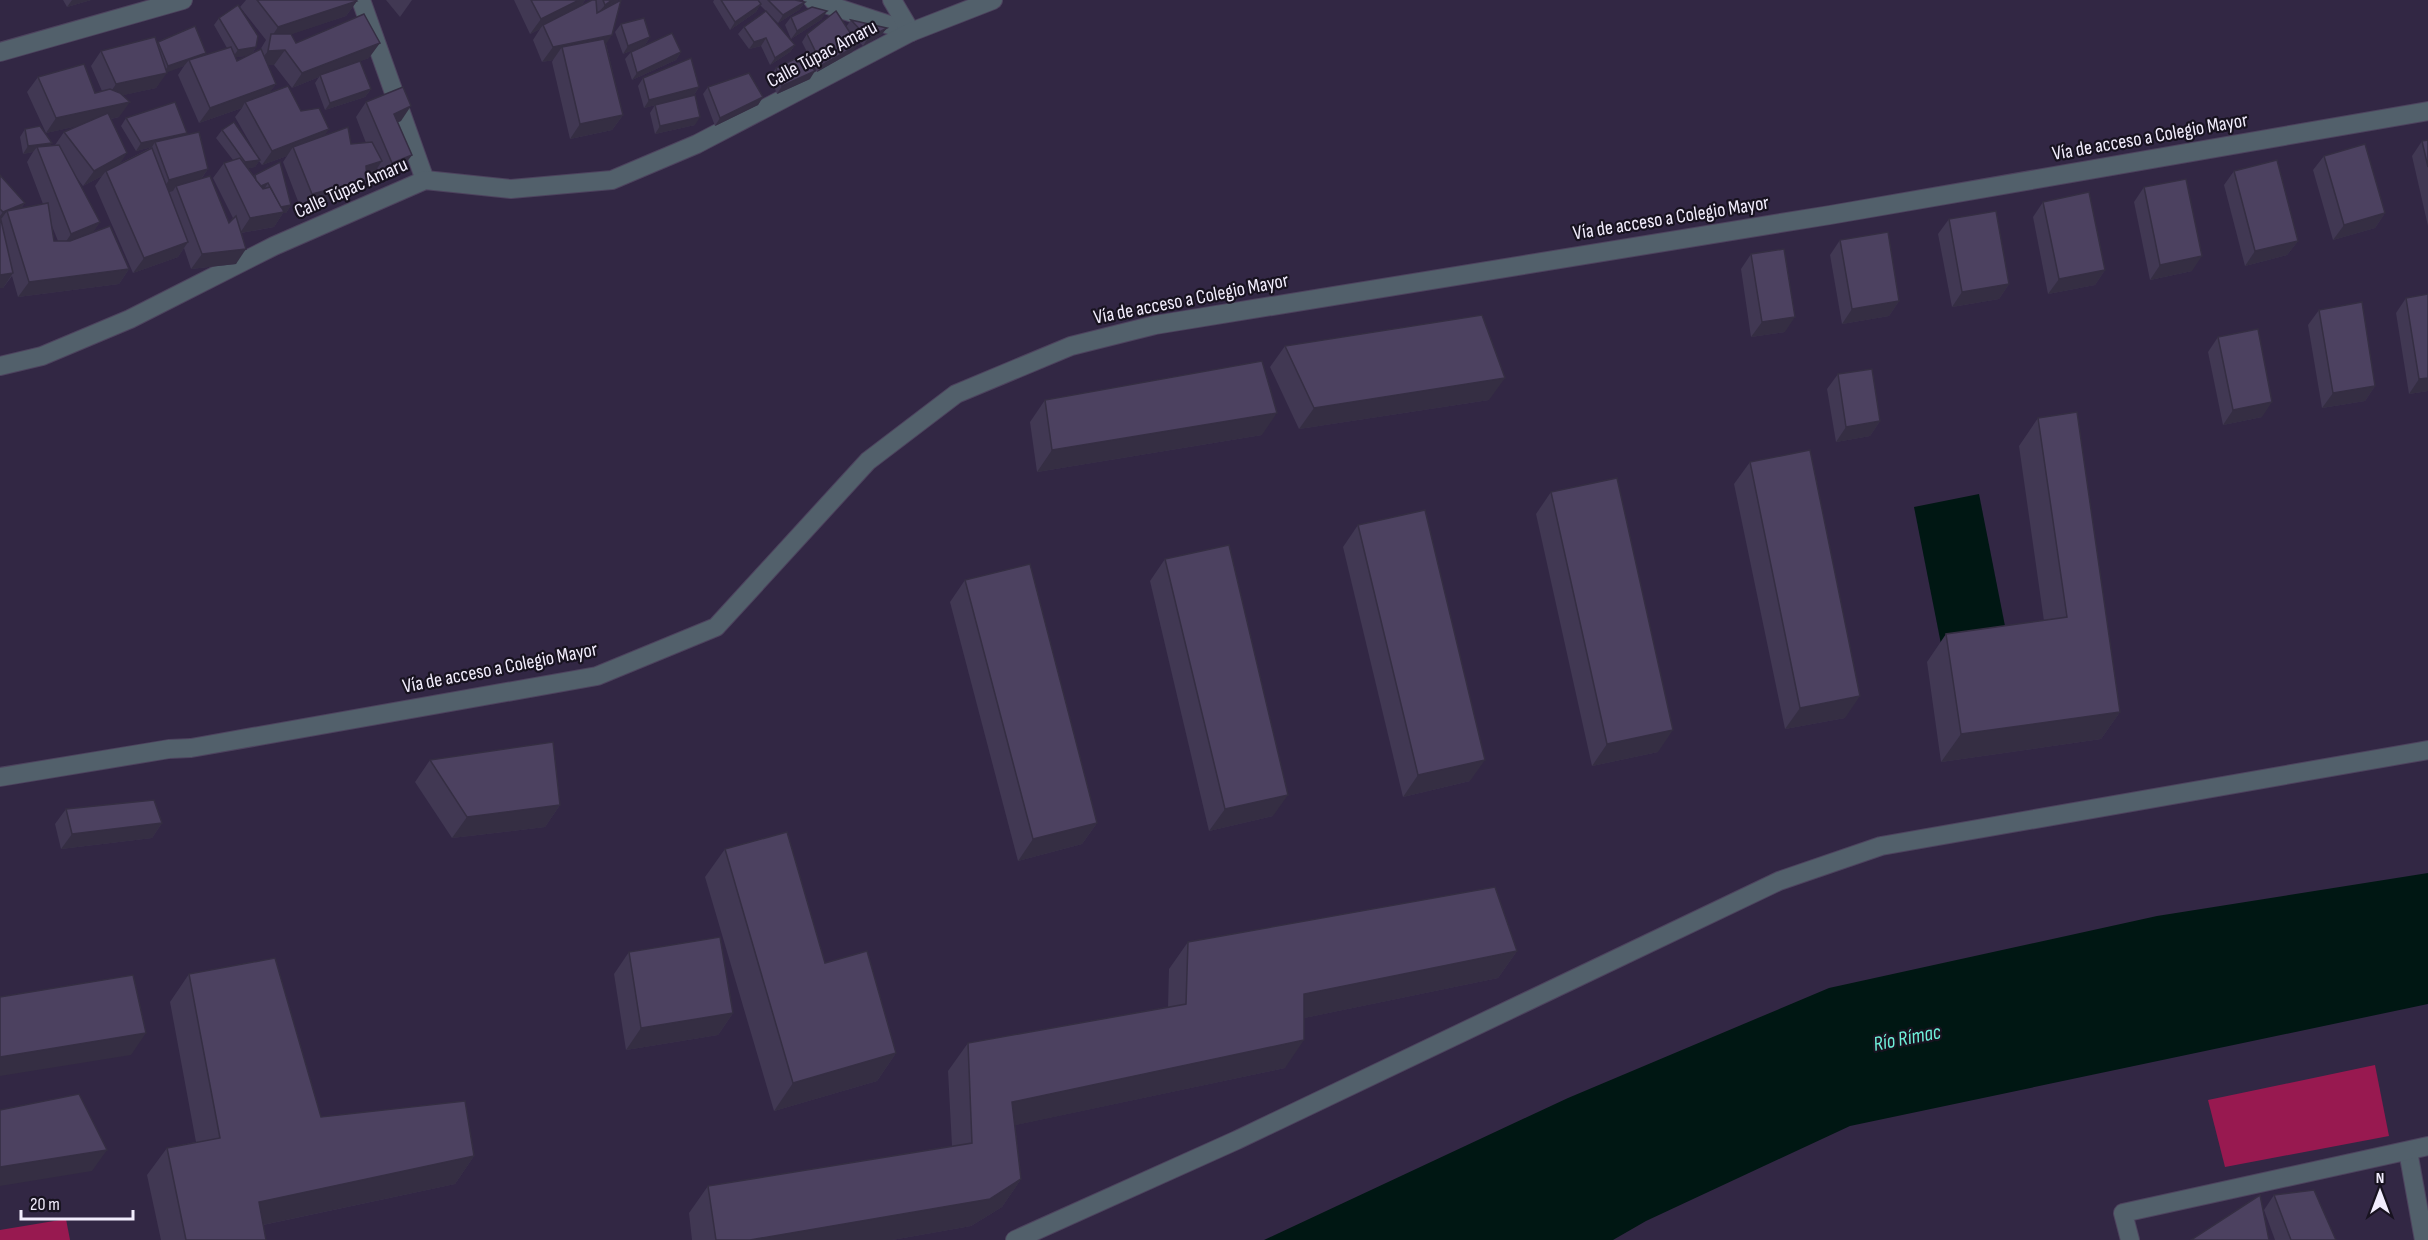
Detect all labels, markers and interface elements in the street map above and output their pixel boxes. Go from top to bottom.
street label: Calle Túpac Amaru [763,15,881,93]
street label: Vía de acceso a Colegio Mayor [2050,108,2250,166]
street label: Calle Túpac Amaru [291,152,411,224]
street label: Vía de acceso a Colegio Mayor [1571,191,1771,245]
street label: Vía de acceso a Colegio Mayor [1091,268,1291,330]
street label: Vía de acceso a Colegio Mayor [400,637,600,699]
water label: Río Rímac [1871,1019,1944,1057]
north arrow [2350,1162,2410,1222]
text: N [2376,1169,2384,1188]
scale bar [21,1183,134,1221]
text: 20 m [30,1194,60,1215]

